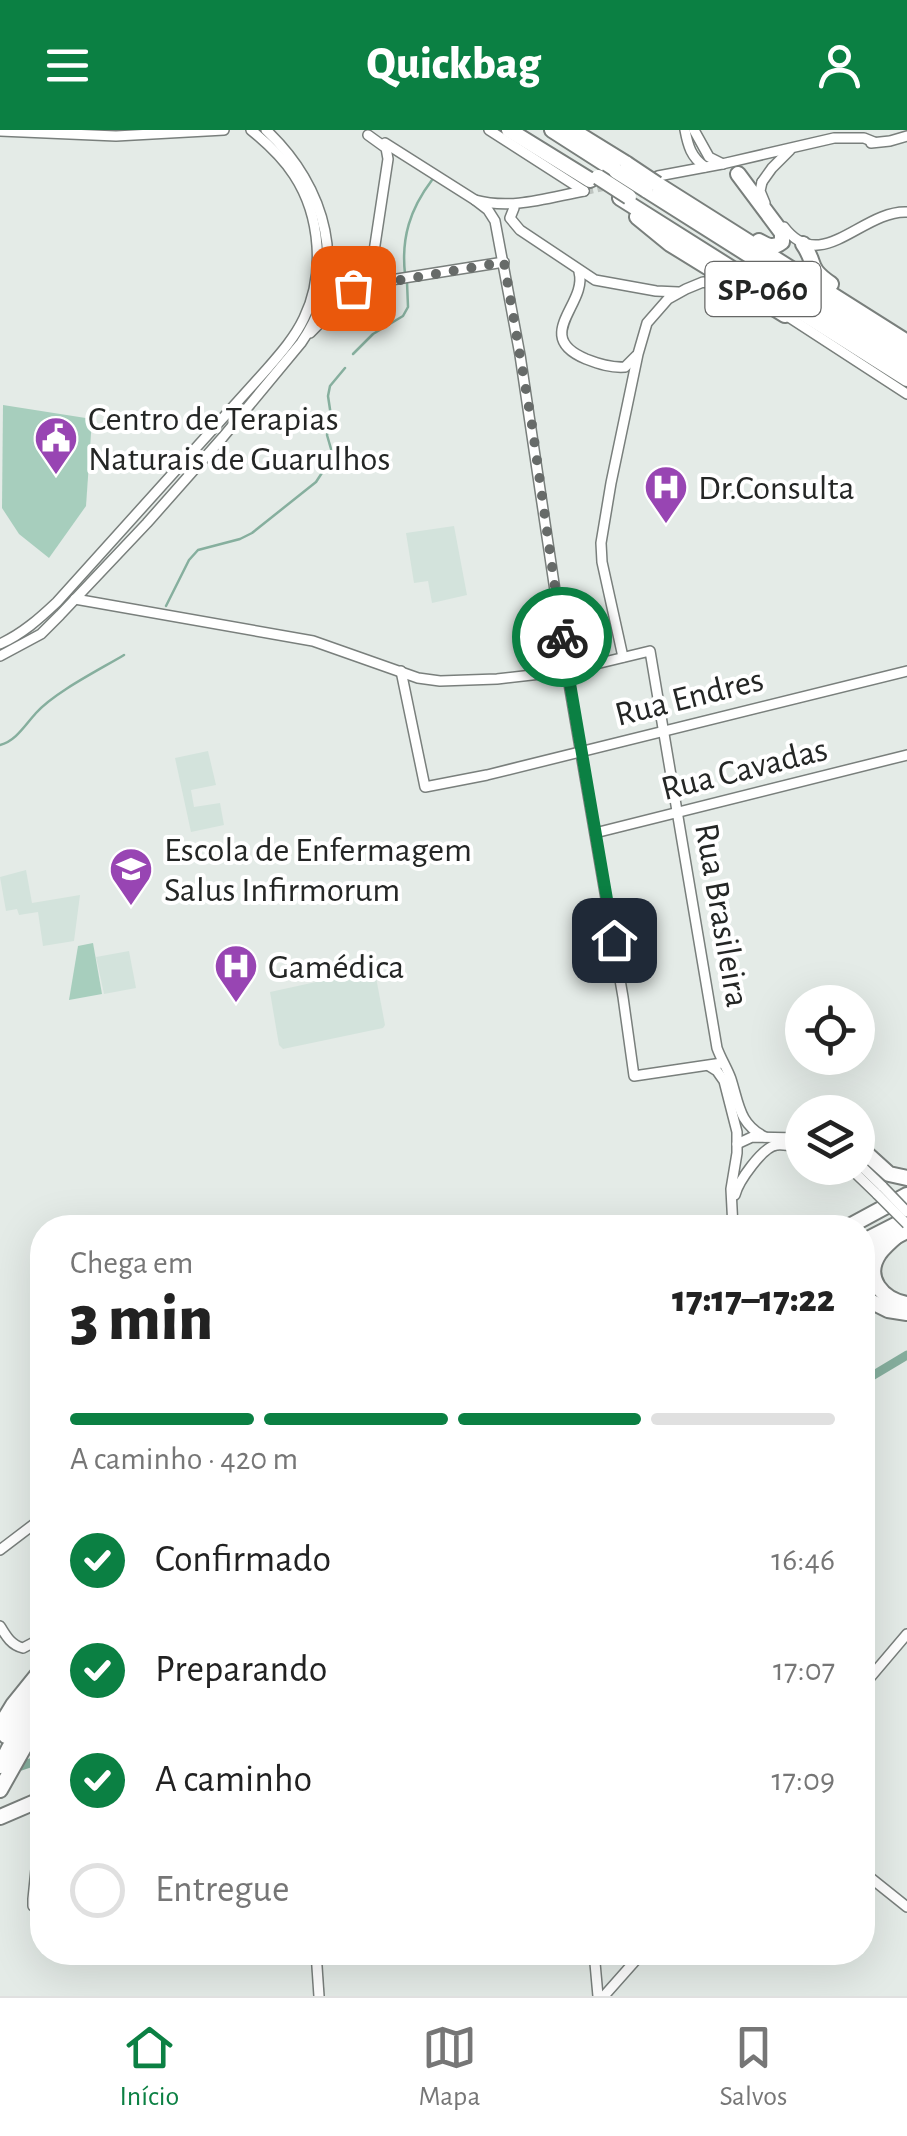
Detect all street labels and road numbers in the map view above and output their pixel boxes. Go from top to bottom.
road number: SP-060 [706,262,820,316]
street label: Rua Endres [612,662,767,733]
street label: Rua Cavadas [658,732,831,807]
street label: Rua Brasileira [688,821,755,1010]

